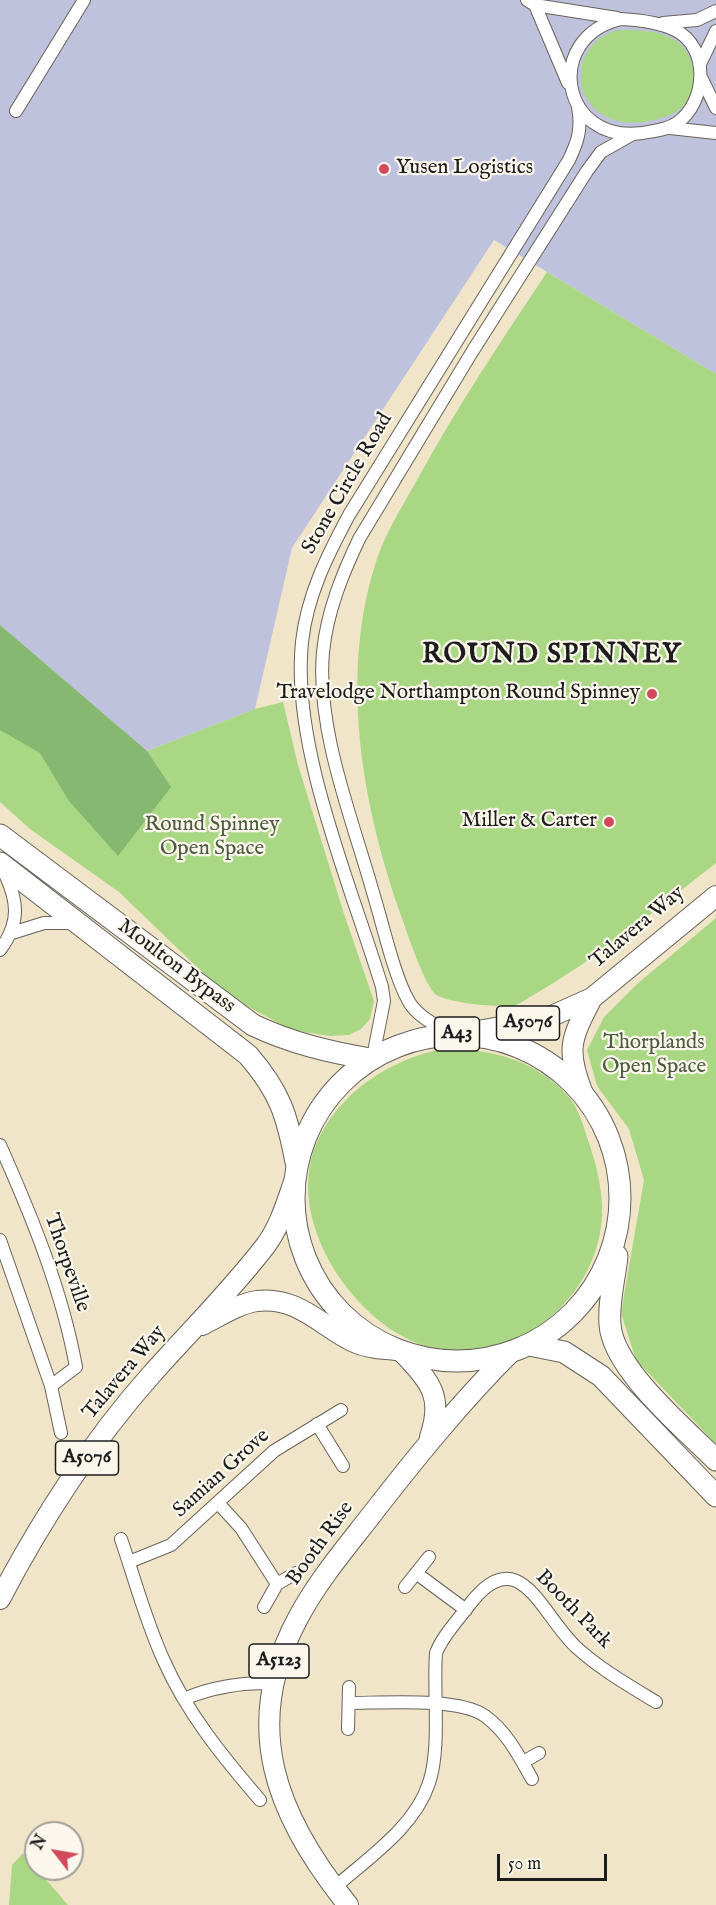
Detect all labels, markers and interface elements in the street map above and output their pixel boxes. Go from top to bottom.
place label: Yusen Logistics [396,156,533,182]
marker: Yusen Logistics [377,162,391,176]
street label: Stone Circle Road [297,409,399,559]
district label: ROUND SPINNEY [422,640,682,672]
place label: Travelodge Northampton Round Spinney [276,681,640,707]
marker: Travelodge Northampton Round Spinney [645,687,659,701]
place label: Miller & Carter [462,809,597,835]
park label: Round Spinney Open Space [144,813,280,863]
marker: Miller & Carter [602,815,616,829]
street label: Talavera Way [586,881,690,975]
street label: Moulton Bypass [112,915,240,1019]
road number: A5076 [496,1006,560,1040]
road number: A43 [434,1017,480,1051]
park label: Thorplands Open Space [602,1031,706,1081]
street label: Thorpeville [37,1210,95,1316]
street label: Talavera Way [78,1321,172,1425]
street label: Samian Grove [169,1424,275,1524]
road number: A5076 [56,1441,118,1475]
street label: Booth Rise [282,1497,360,1591]
street label: Booth Park [529,1565,617,1655]
road number: A5123 [249,1644,309,1678]
north arrow [24,1821,84,1881]
text: N [28,1832,52,1854]
scale bar [500,1842,610,1880]
text: 50 m [508,1853,541,1876]

